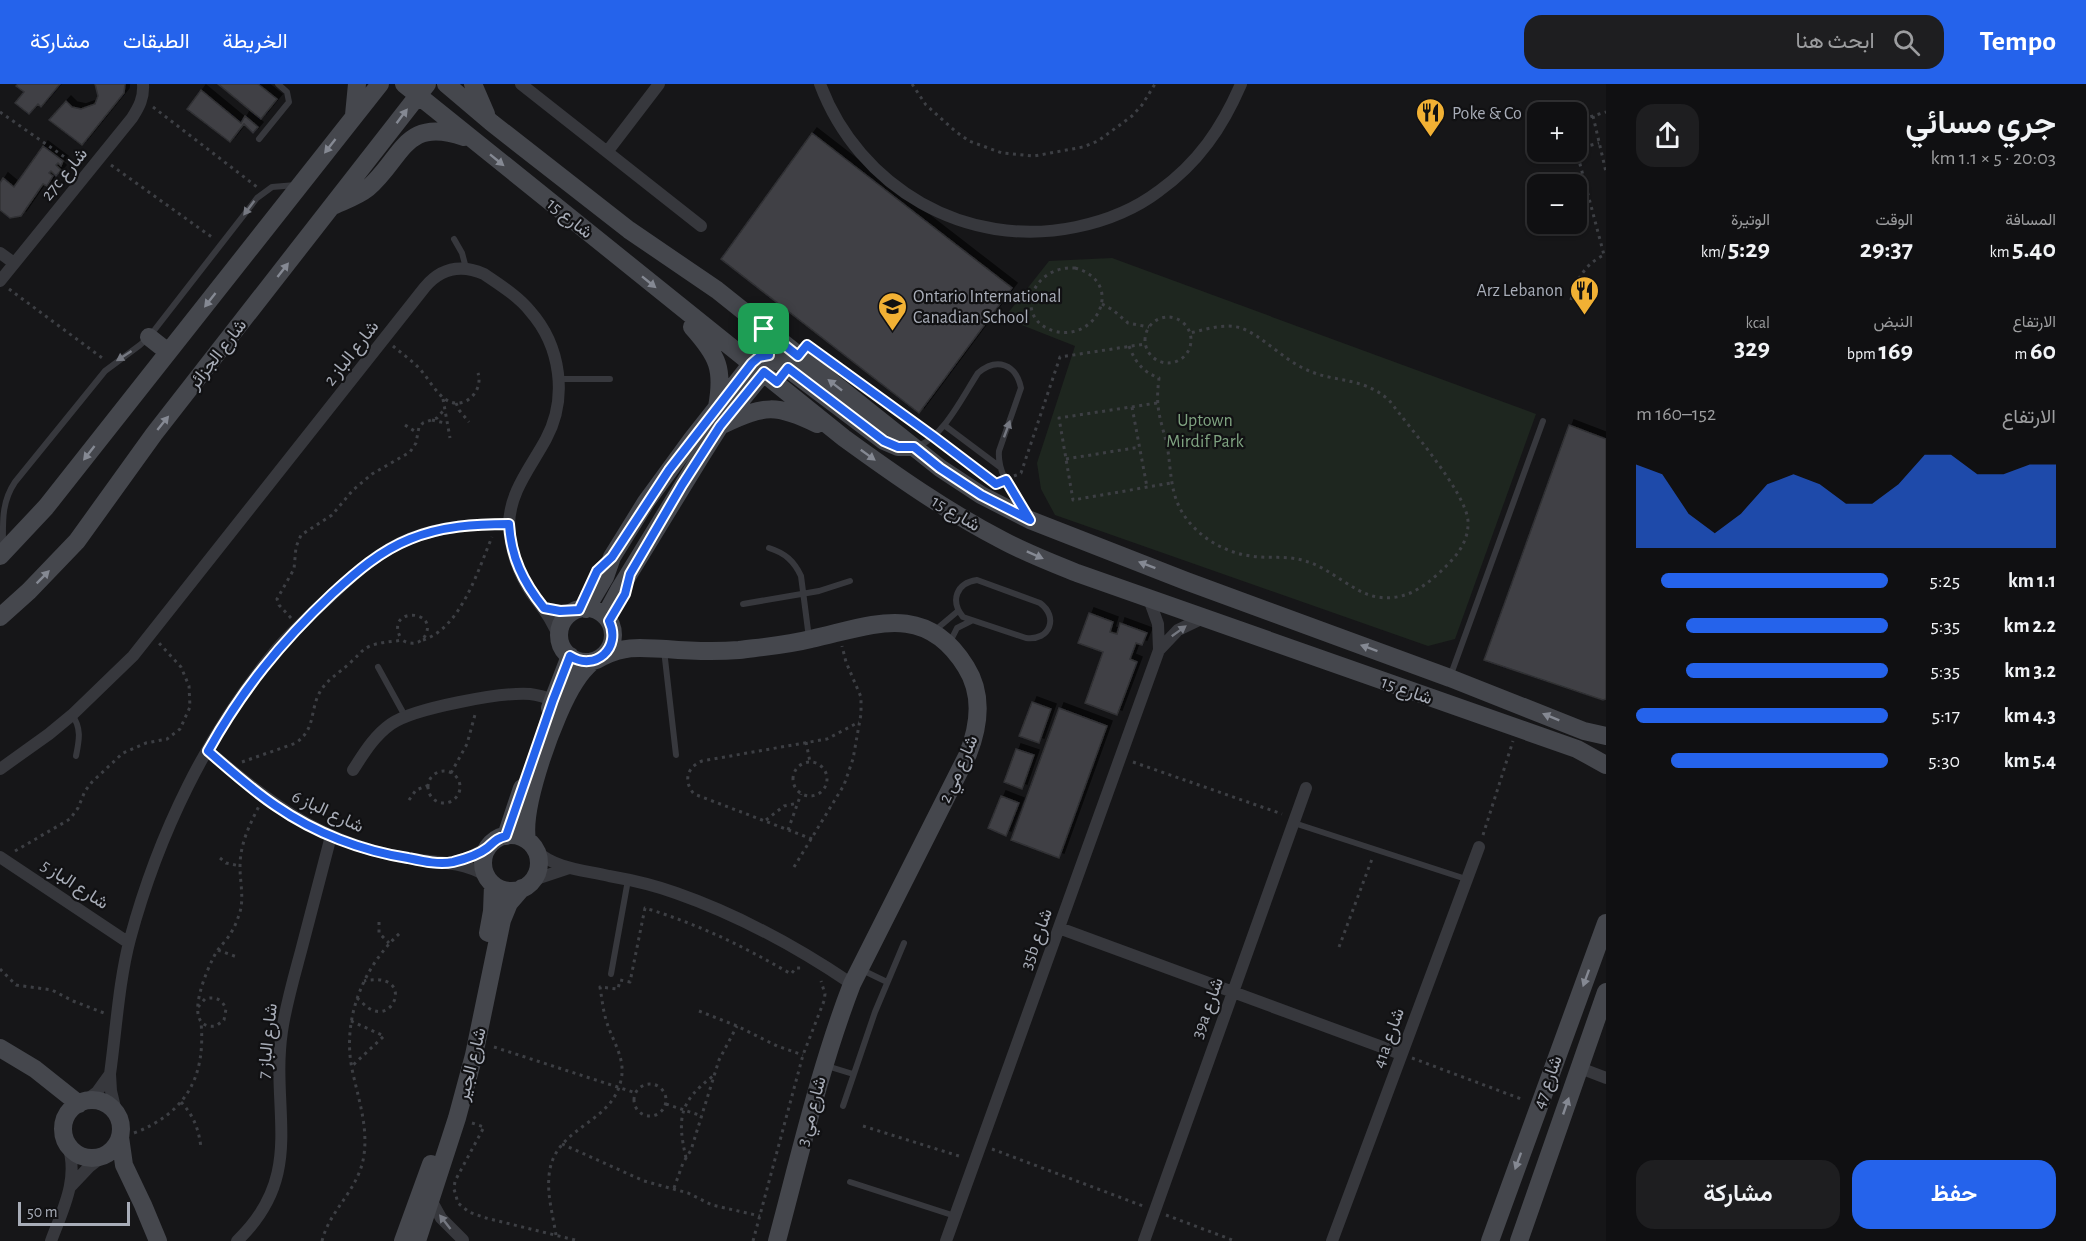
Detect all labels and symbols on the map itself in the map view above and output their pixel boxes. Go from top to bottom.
restaurant icon: Poke & Co [1415,97,1447,139]
place label: Poke & Co [1452,105,1522,123]
one-way arrow [396,108,408,124]
one-way arrow [324,138,337,154]
street label: 27c شارع [38,145,93,206]
one-way arrow [489,153,505,166]
street label: شارع 15 [542,195,596,244]
one-way arrow [244,200,256,215]
one-way arrow [277,262,289,278]
restaurant icon: Arz Lebanon [1568,274,1600,316]
one-way arrow [641,276,657,289]
place label: Arz Lebanon [1476,282,1563,300]
place label: Ontario International Canadian School [913,288,1062,327]
school or university icon: Ontario International Canadian School [876,290,908,332]
one-way arrow [204,292,216,307]
pin [738,303,789,354]
street label: شارع الجزائر [184,316,252,395]
street label: شارع الباز 2 [321,318,384,391]
one-way arrow [116,350,132,361]
one-way arrow [827,379,843,392]
park label: Uptown Mirdif Park [1166,412,1245,451]
one-way arrow [156,416,168,431]
one-way arrow [1003,420,1013,438]
one-way arrow [83,445,96,461]
one-way arrow [859,449,875,461]
street label: شارع 15 [927,493,983,537]
one-way arrow [1026,550,1044,560]
one-way arrow [1137,560,1155,570]
one-way arrow [36,571,50,585]
one-way arrow [1170,625,1186,637]
one-way arrow [1360,642,1378,652]
street label: شارع 15 [1378,673,1435,710]
one-way arrow [1542,712,1560,721]
street label: شارع مي 2 [936,733,986,808]
street label: شارع الباز 6 [288,787,366,838]
street label: شارع الباز 5 [37,857,111,915]
street label: 35b شارع [1018,906,1058,973]
one-way arrow [1580,969,1590,987]
street label: 39a شارع [1189,975,1229,1042]
street label: شارع الباز 7 [255,1002,283,1080]
street label: 41a شارع [1370,1006,1410,1071]
street label: شارع الجير [454,1026,492,1104]
street label: شارع 47 [1530,1053,1568,1112]
street label: شارع مي 3 [794,1075,835,1149]
one-way arrow [1561,1097,1571,1115]
one-way arrow [1513,1152,1523,1170]
scale bar [18,1199,130,1226]
one-way arrow [438,1214,451,1230]

